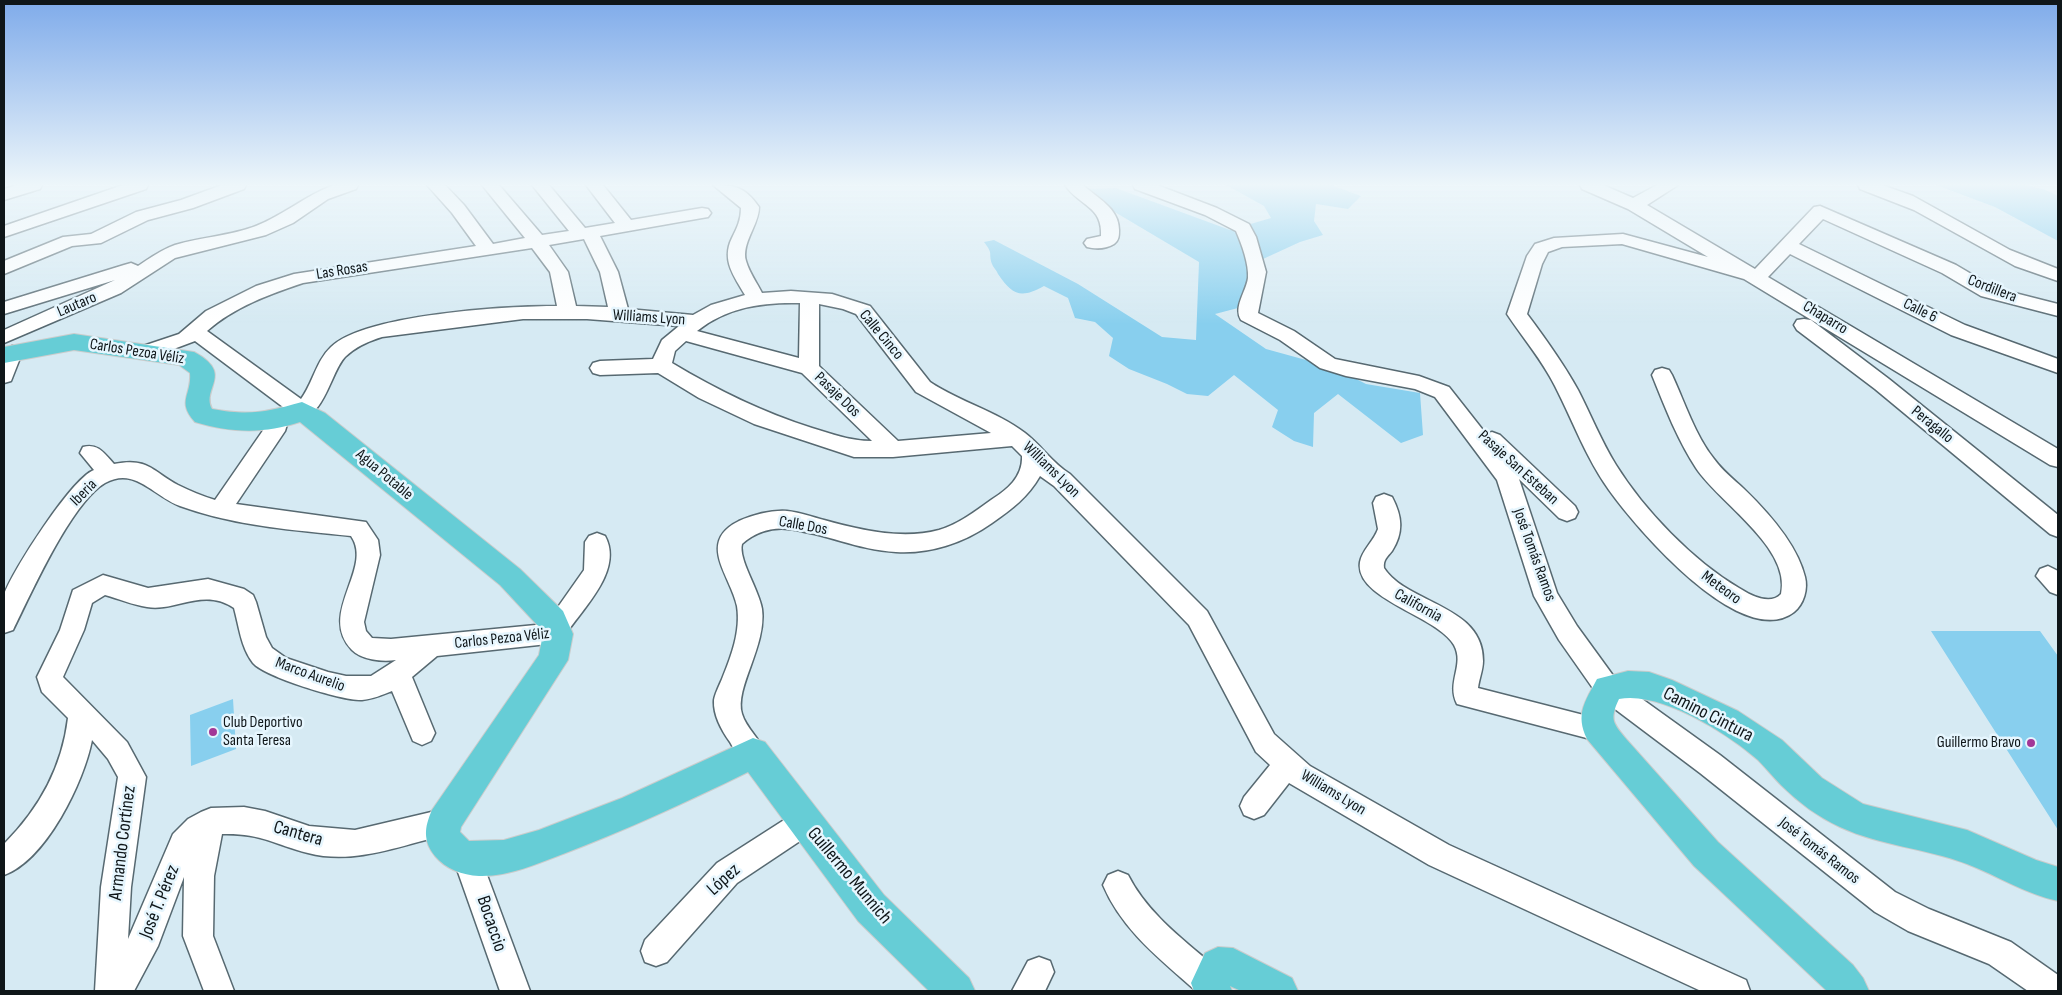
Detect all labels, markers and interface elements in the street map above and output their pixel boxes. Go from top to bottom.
street label: Las Rosas [315,257,369,285]
street label: Cordillera [1965,271,2019,307]
street label: Lautaro [55,288,99,322]
street label: Calle 6 [1900,295,1940,327]
street label: Chaparro [1799,297,1851,339]
street label: Williams Lyon [612,306,686,330]
street label: Calle Cinco [855,306,907,364]
street label: Carlos Pezoa Véliz [88,335,186,369]
street label: Pasaje Dos [810,368,864,422]
street label: Peragallo [1907,402,1957,448]
street label: Pasaje San Esteban [1474,427,1562,509]
street label: Williams Lyon [1018,438,1084,502]
street label: Agua Potable [351,445,417,505]
street label: Iberia [67,476,101,510]
street label: José Tomás Ramos [1508,506,1560,604]
street label: Calle Dos [777,512,829,540]
street label: Meteoro [1697,567,1745,609]
street label: California [1391,585,1445,627]
street label: Carlos Pezoa Véliz [454,624,550,654]
street label: Marco Aurelio [273,654,347,696]
street label: Camino Cintura [1659,683,1757,747]
place label: Club Deportivo Santa Teresa [223,713,303,751]
marker: Club Deportivo Santa Teresa [207,726,219,738]
place label: Guillermo Bravo [1937,733,2021,753]
marker: Guillermo Bravo [2025,737,2037,749]
street label: Williams Lyon [1297,766,1369,820]
street label: Armando Cortínez [105,785,141,901]
street label: José Tomás Ramos [1775,813,1863,889]
street label: Cantera [271,816,325,852]
street label: Guillermo Munnich [802,823,896,929]
street label: López [703,859,745,901]
street label: José T. Pérez [135,862,185,942]
street label: Bocaccio [471,893,511,955]

